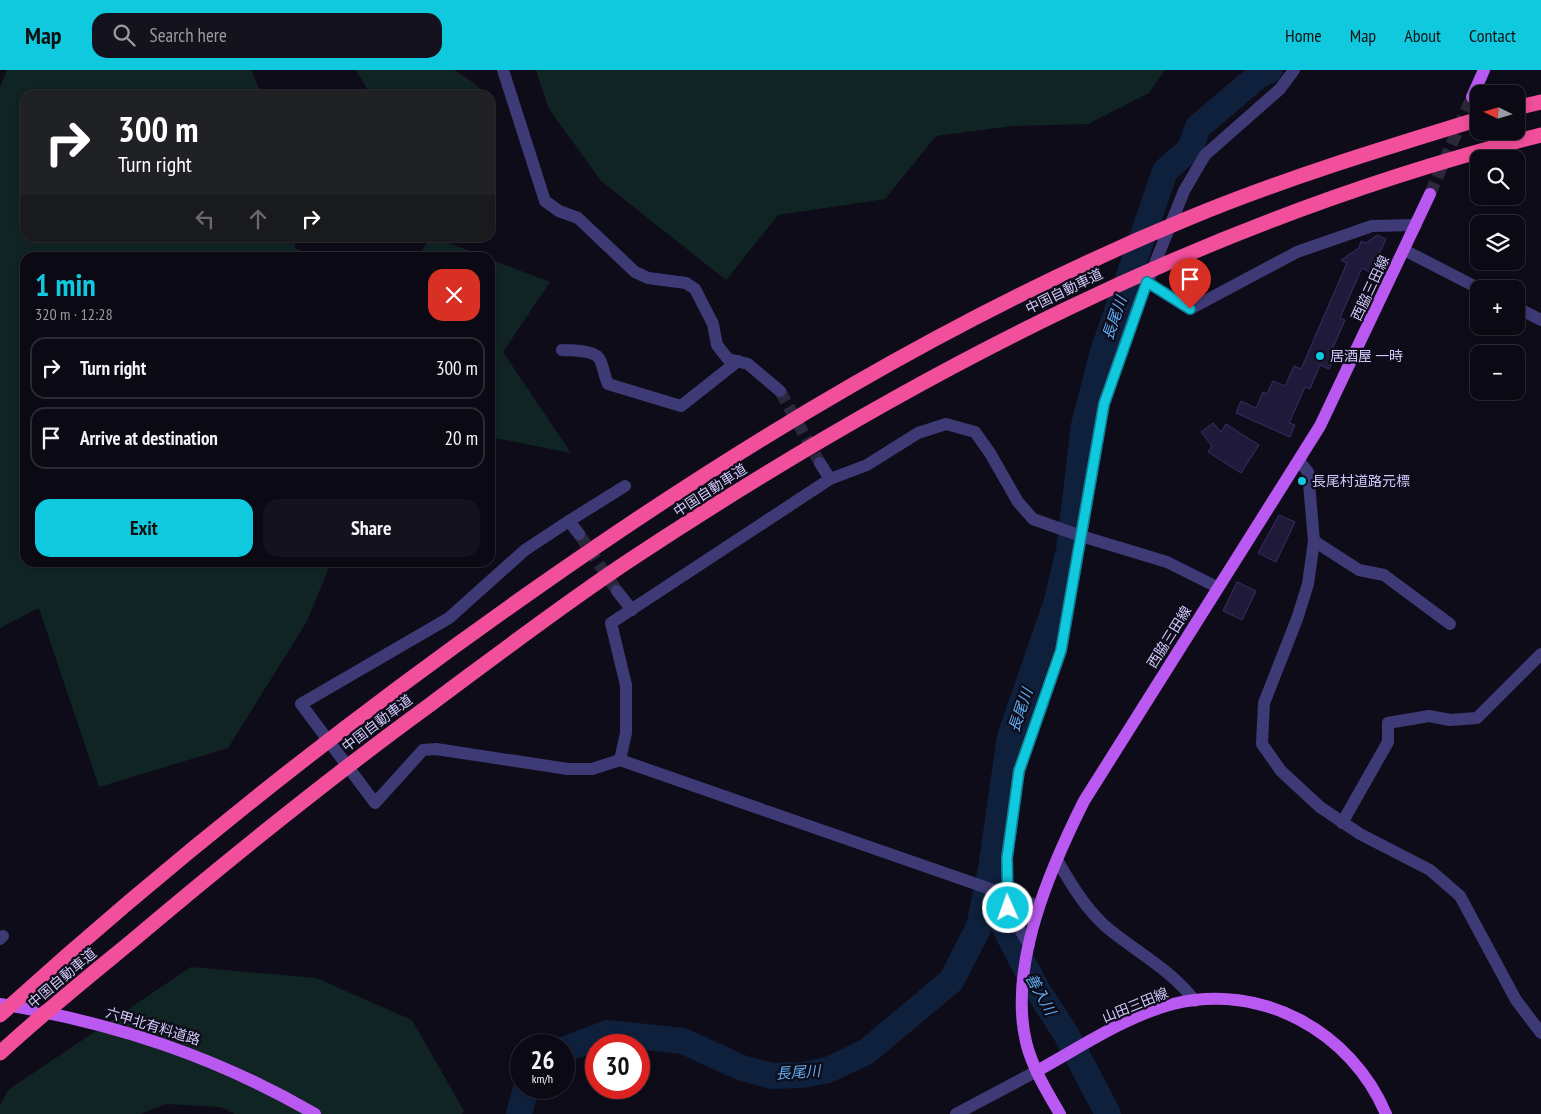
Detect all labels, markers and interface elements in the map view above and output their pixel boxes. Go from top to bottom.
search box [92,13,442,58]
text: Map [25,20,62,51]
icon: search [110,21,138,49]
text: Search here [150,23,227,47]
text: Home [1285,24,1322,47]
text: Map [1350,24,1376,47]
text: About [1404,24,1441,47]
text: Contact [1469,24,1516,47]
north arrow [1470,85,1525,140]
map controls [1470,85,1525,400]
text: 300 m [118,106,199,152]
icon: right [35,110,100,175]
text: Turn right [118,150,192,178]
button: search [1470,150,1525,205]
icon: left [191,205,219,233]
icon: ahead [244,205,272,233]
icon: right [297,205,325,233]
button: layers [1470,215,1525,270]
street label: 西脇三田線 [1347,252,1393,324]
pin [1169,258,1211,309]
street label: 中国自動車道 [1022,264,1106,318]
text: 1 min [35,265,96,304]
icon: arrive [1176,265,1204,293]
button: close [428,269,480,321]
button: + [1470,280,1525,335]
water label: 長尾川 [1098,292,1131,342]
text: 320 m · 12:28 [35,304,113,324]
button: − [1470,345,1525,400]
place label: 居酒屋 一時 [1330,347,1403,365]
marker: 居酒屋 一時 [1314,350,1326,362]
icon: right [37,354,65,382]
text: Turn right [80,356,146,380]
text: 300 m [436,356,478,380]
icon: arrive [37,424,65,452]
text: Arrive at destination [80,426,218,450]
text: 20 m [445,426,478,450]
street label: 中国自動車道 [670,460,750,520]
place label: 長尾村道路元標 [1312,472,1410,490]
marker: 長尾村道路元標 [1296,475,1308,487]
button: Exit [35,499,253,557]
button: Share [263,499,480,557]
street label: 西脇三田線 [1143,603,1195,671]
water label: 長尾川 [1004,684,1037,734]
street label: 中国自動車道 [338,691,416,755]
position arrow [981,881,1033,933]
street label: 中国自動車道 [24,944,100,1012]
water label: 善入川 [1022,970,1061,1020]
street label: 山田三田線 [1099,984,1171,1026]
street label: 六甲北有料道路 [104,1003,202,1049]
speed limit sign: 30 [585,1034,650,1099]
text: 26 [531,1044,554,1076]
water label: 長尾川 [775,1061,823,1083]
text: km/h [532,1071,553,1086]

